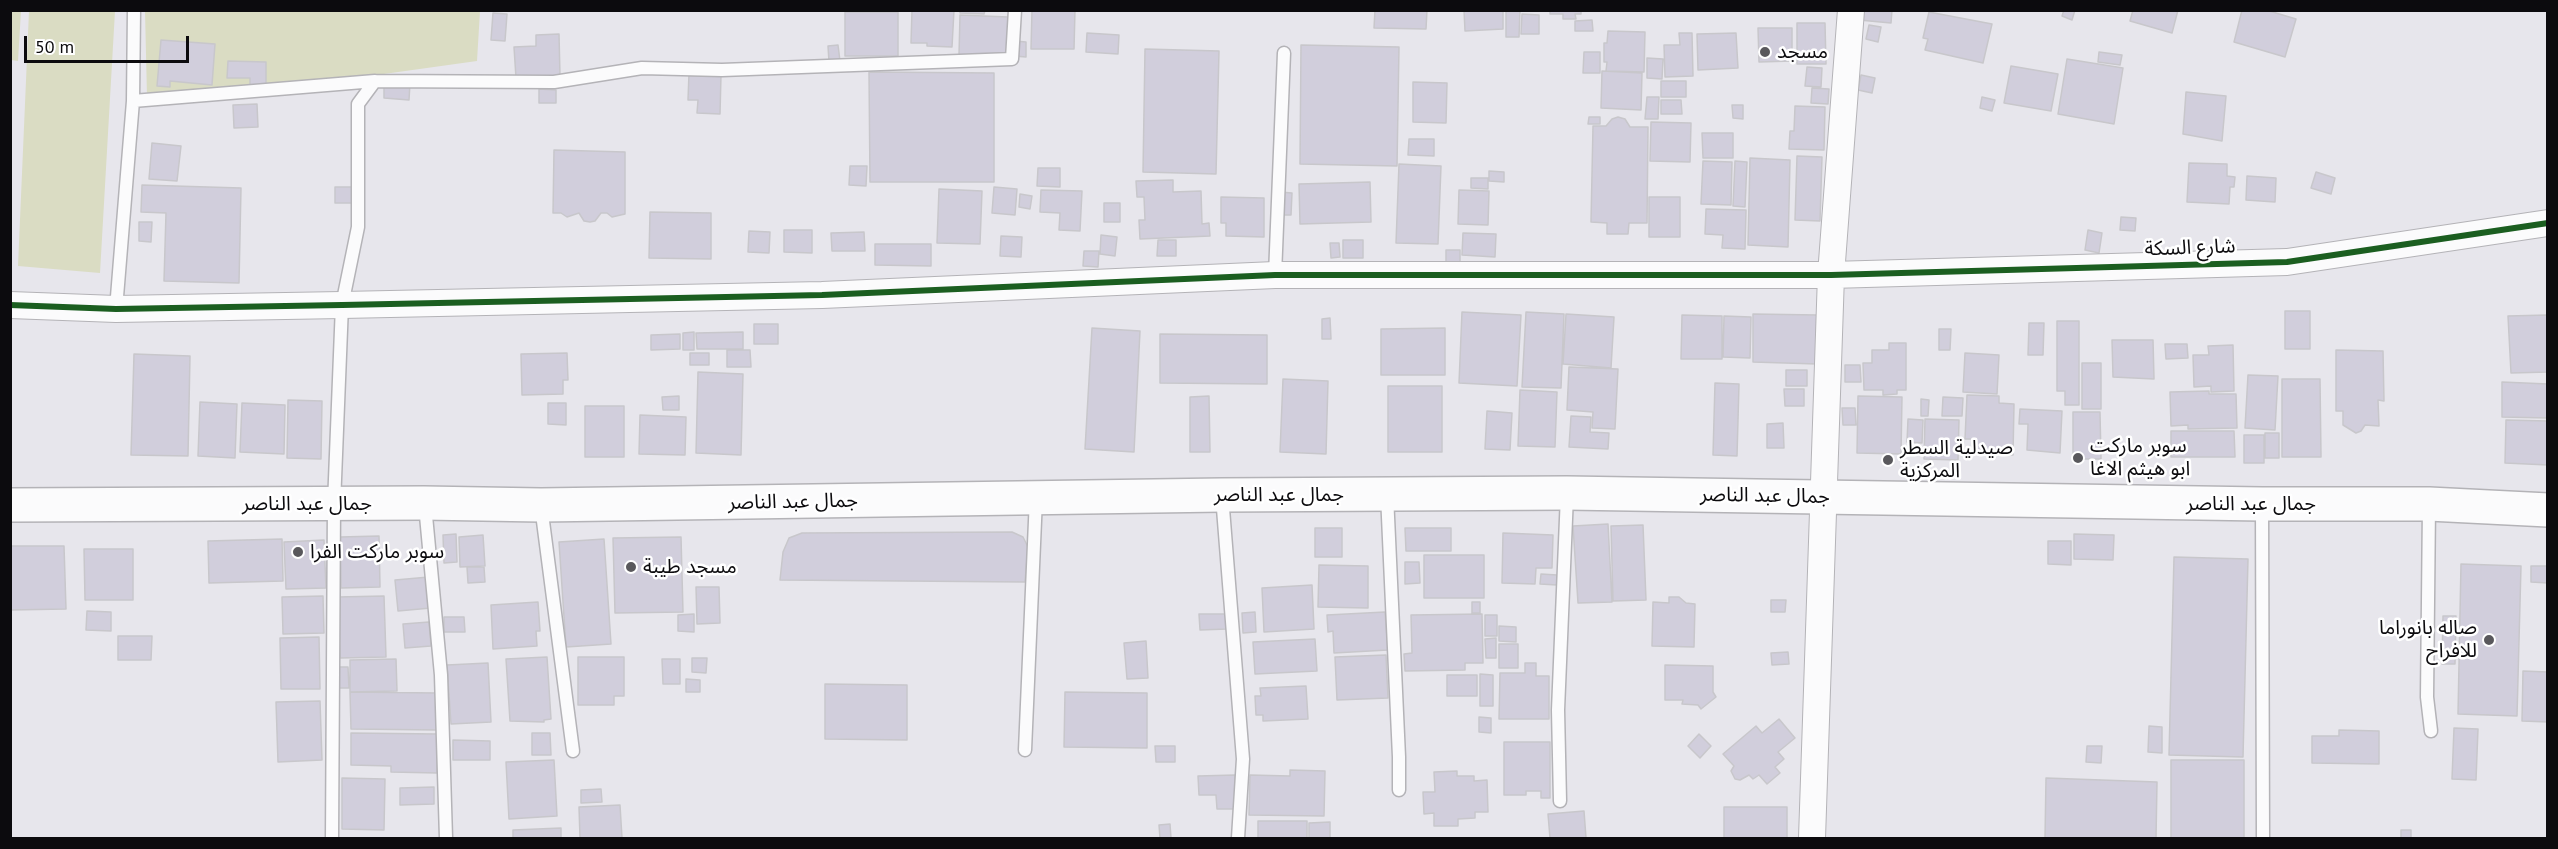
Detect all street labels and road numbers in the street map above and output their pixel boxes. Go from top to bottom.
street label: شارع السكة [2144,234,2236,262]
street label: جمال عبد الناصر [1214,483,1344,507]
street label: جمال عبد الناصر [1700,483,1830,509]
street label: جمال عبد الناصر [728,489,858,515]
street label: جمال عبد الناصر [242,492,372,516]
street label: جمال عبد الناصر [2186,492,2316,516]

